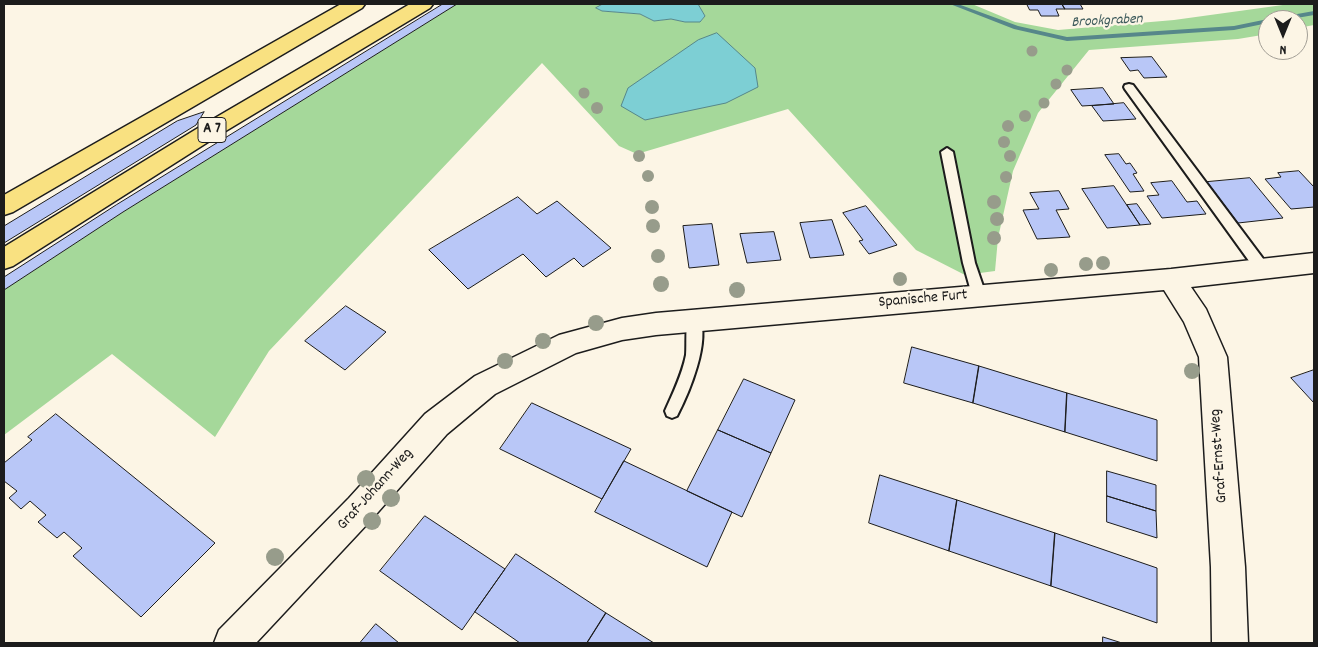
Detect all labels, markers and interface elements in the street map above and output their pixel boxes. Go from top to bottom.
north arrow [1258,10,1308,60]
water label: Brookgraben [1071,11,1143,33]
text: N [1280,39,1286,59]
road number: A 7 [198,118,226,142]
street label: Spanische Furt [878,287,968,313]
street label: Graf-Ernst-Weg [1207,408,1233,504]
street label: Graf-Johann-Weg [334,445,418,535]

